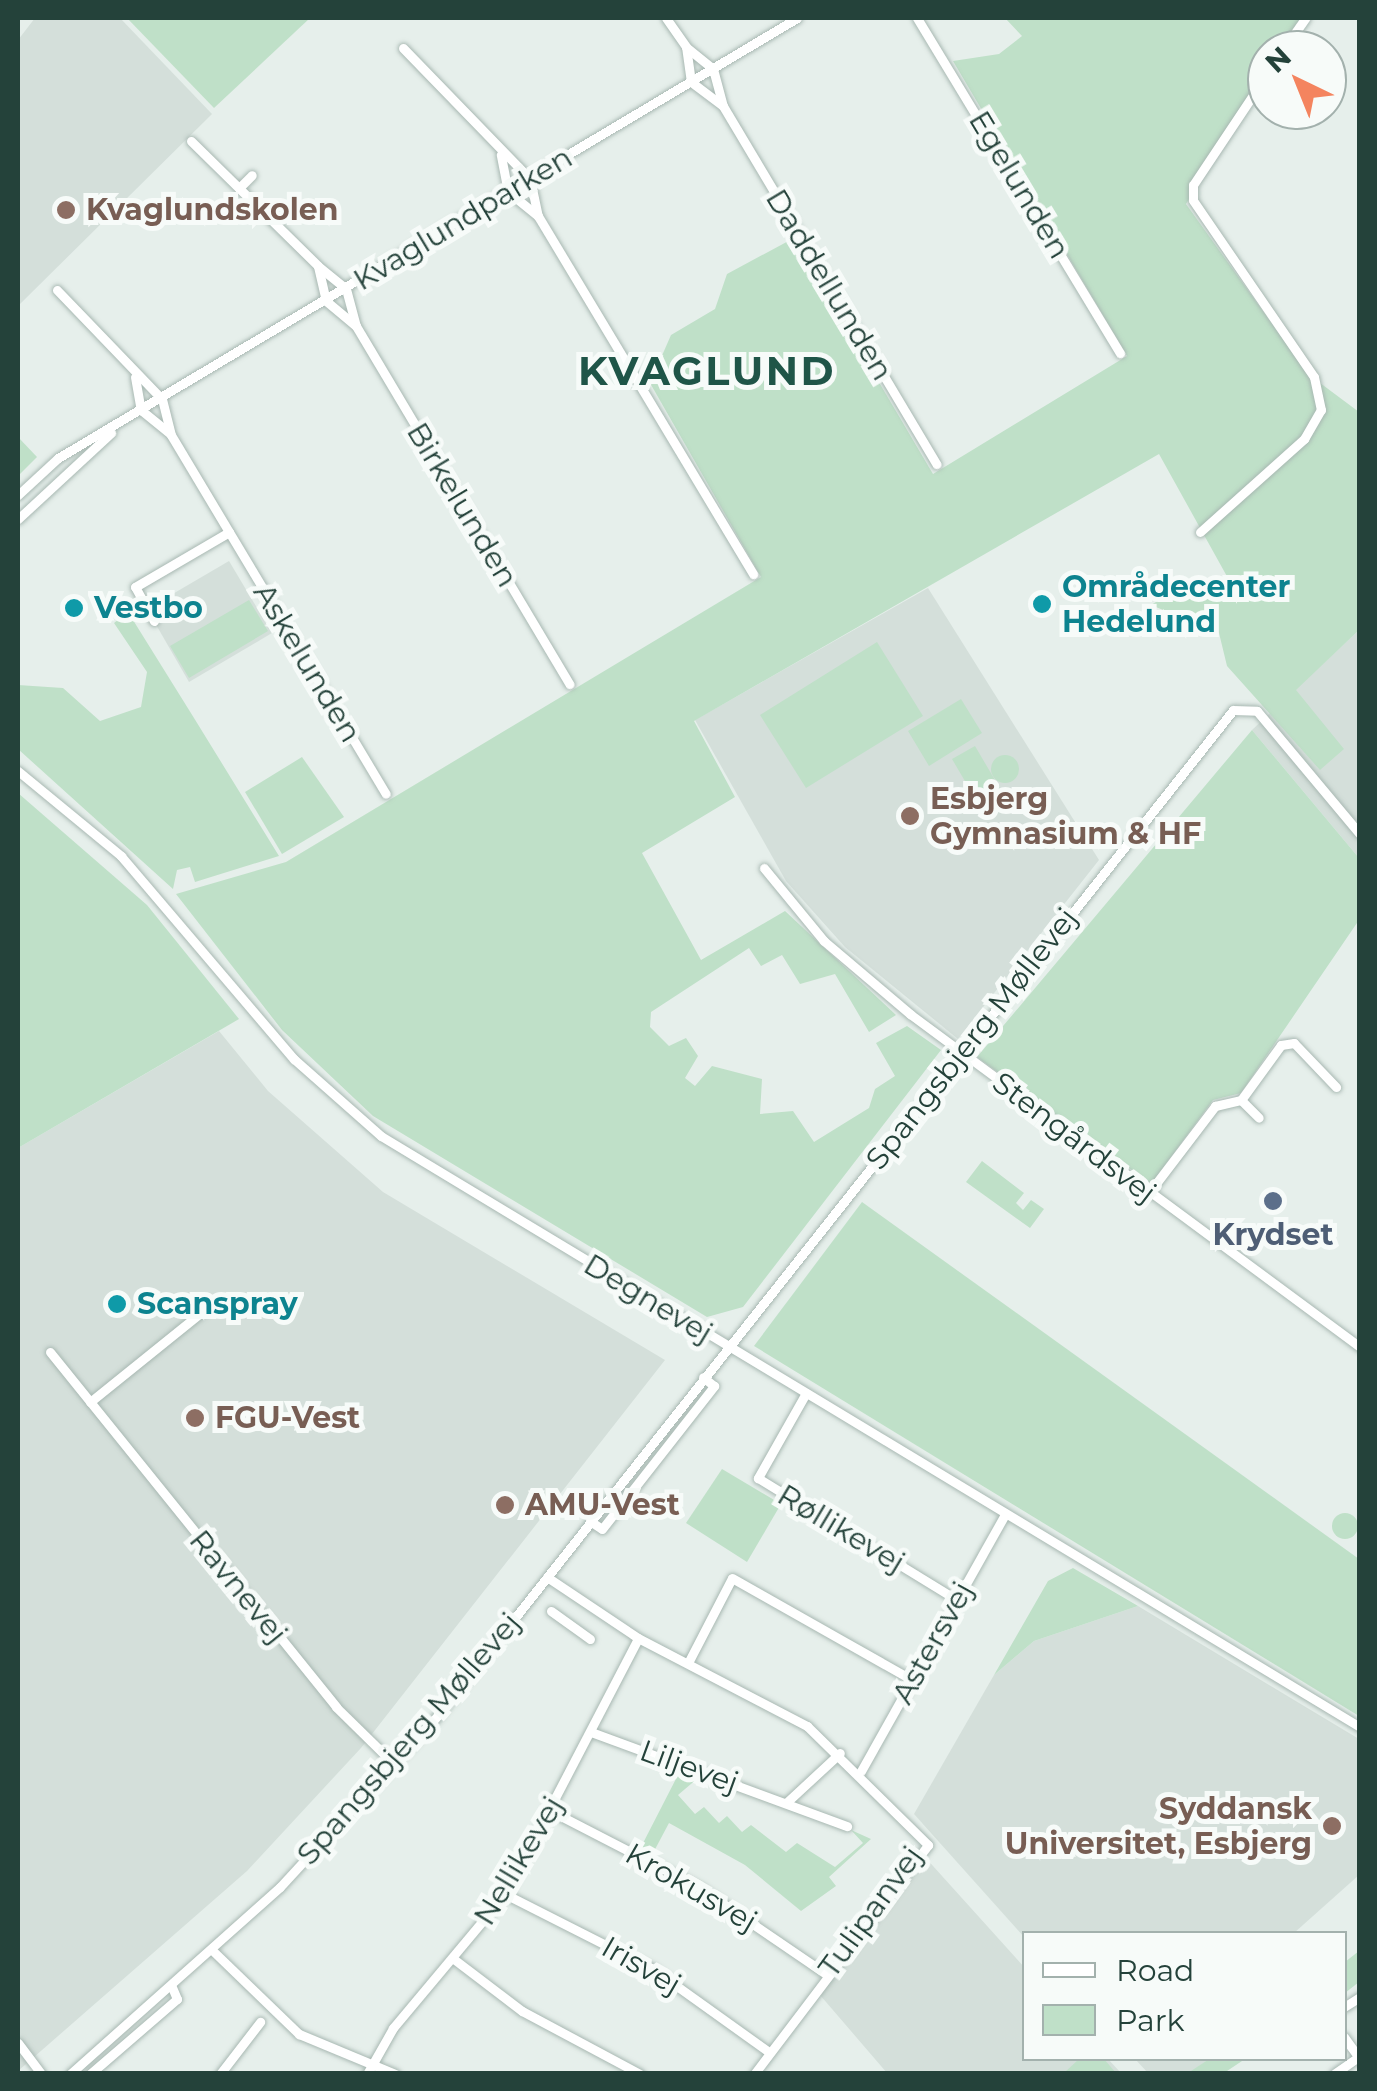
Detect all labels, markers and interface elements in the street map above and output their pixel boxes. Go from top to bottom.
north arrow [1247,30,1347,130]
text: N [1258,39,1298,80]
street label: Egelunden [961,105,1077,265]
street label: Kvaglundparken [347,140,579,298]
street label: Daddellunden [758,183,900,387]
place label: Kvaglundskolen [86,192,338,228]
marker: Kvaglundskolen [55,199,77,221]
district label: KVAGLUND [578,347,836,395]
street label: Birkelunden [399,416,525,594]
place label: Områdecenter Hedelund [1062,569,1290,640]
street label: Askelunden [246,577,368,749]
place label: Vestbo [94,590,203,626]
marker: Områdecenter Hedelund [1031,593,1053,615]
marker: Vestbo [63,597,85,619]
place label: Esbjerg Gymnasium & HF [930,781,1201,852]
marker: Esbjerg Gymnasium & HF [899,805,921,827]
street label: Spangsbjerg Møllevej [859,901,1085,1177]
street label: Stengårdsvej [985,1065,1163,1211]
marker: Krydset [1262,1190,1284,1212]
place label: Krydset [1213,1217,1333,1253]
street label: Degnevej [577,1247,719,1351]
place label: Scanspray [137,1286,298,1322]
marker: Scanspray [106,1293,128,1315]
place label: FGU-Vest [215,1400,360,1436]
marker: FGU-Vest [184,1407,206,1429]
street label: Røllikevej [771,1477,911,1581]
place label: AMU-Vest [525,1487,680,1523]
marker: AMU-Vest [494,1494,516,1516]
street label: Ravnevej [181,1523,295,1651]
street label: Astersvej [885,1576,981,1710]
street label: Spangsbjerg Møllevej [290,1606,528,1872]
street label: Liljevej [635,1733,743,1801]
street label: Nellikevej [467,1790,571,1932]
place label: Syddansk Universitet, Esbjerg [1005,1791,1312,1862]
marker: Syddansk Universitet, Esbjerg [1321,1815,1343,1837]
street label: Krokusvej [619,1836,763,1940]
street label: Tulipanvej [811,1840,931,1984]
street label: Irisvej [595,1929,687,2003]
legend [1022,1931,1347,2061]
text: Road [1116,1952,1194,1989]
text: Park [1116,2002,1185,2039]

